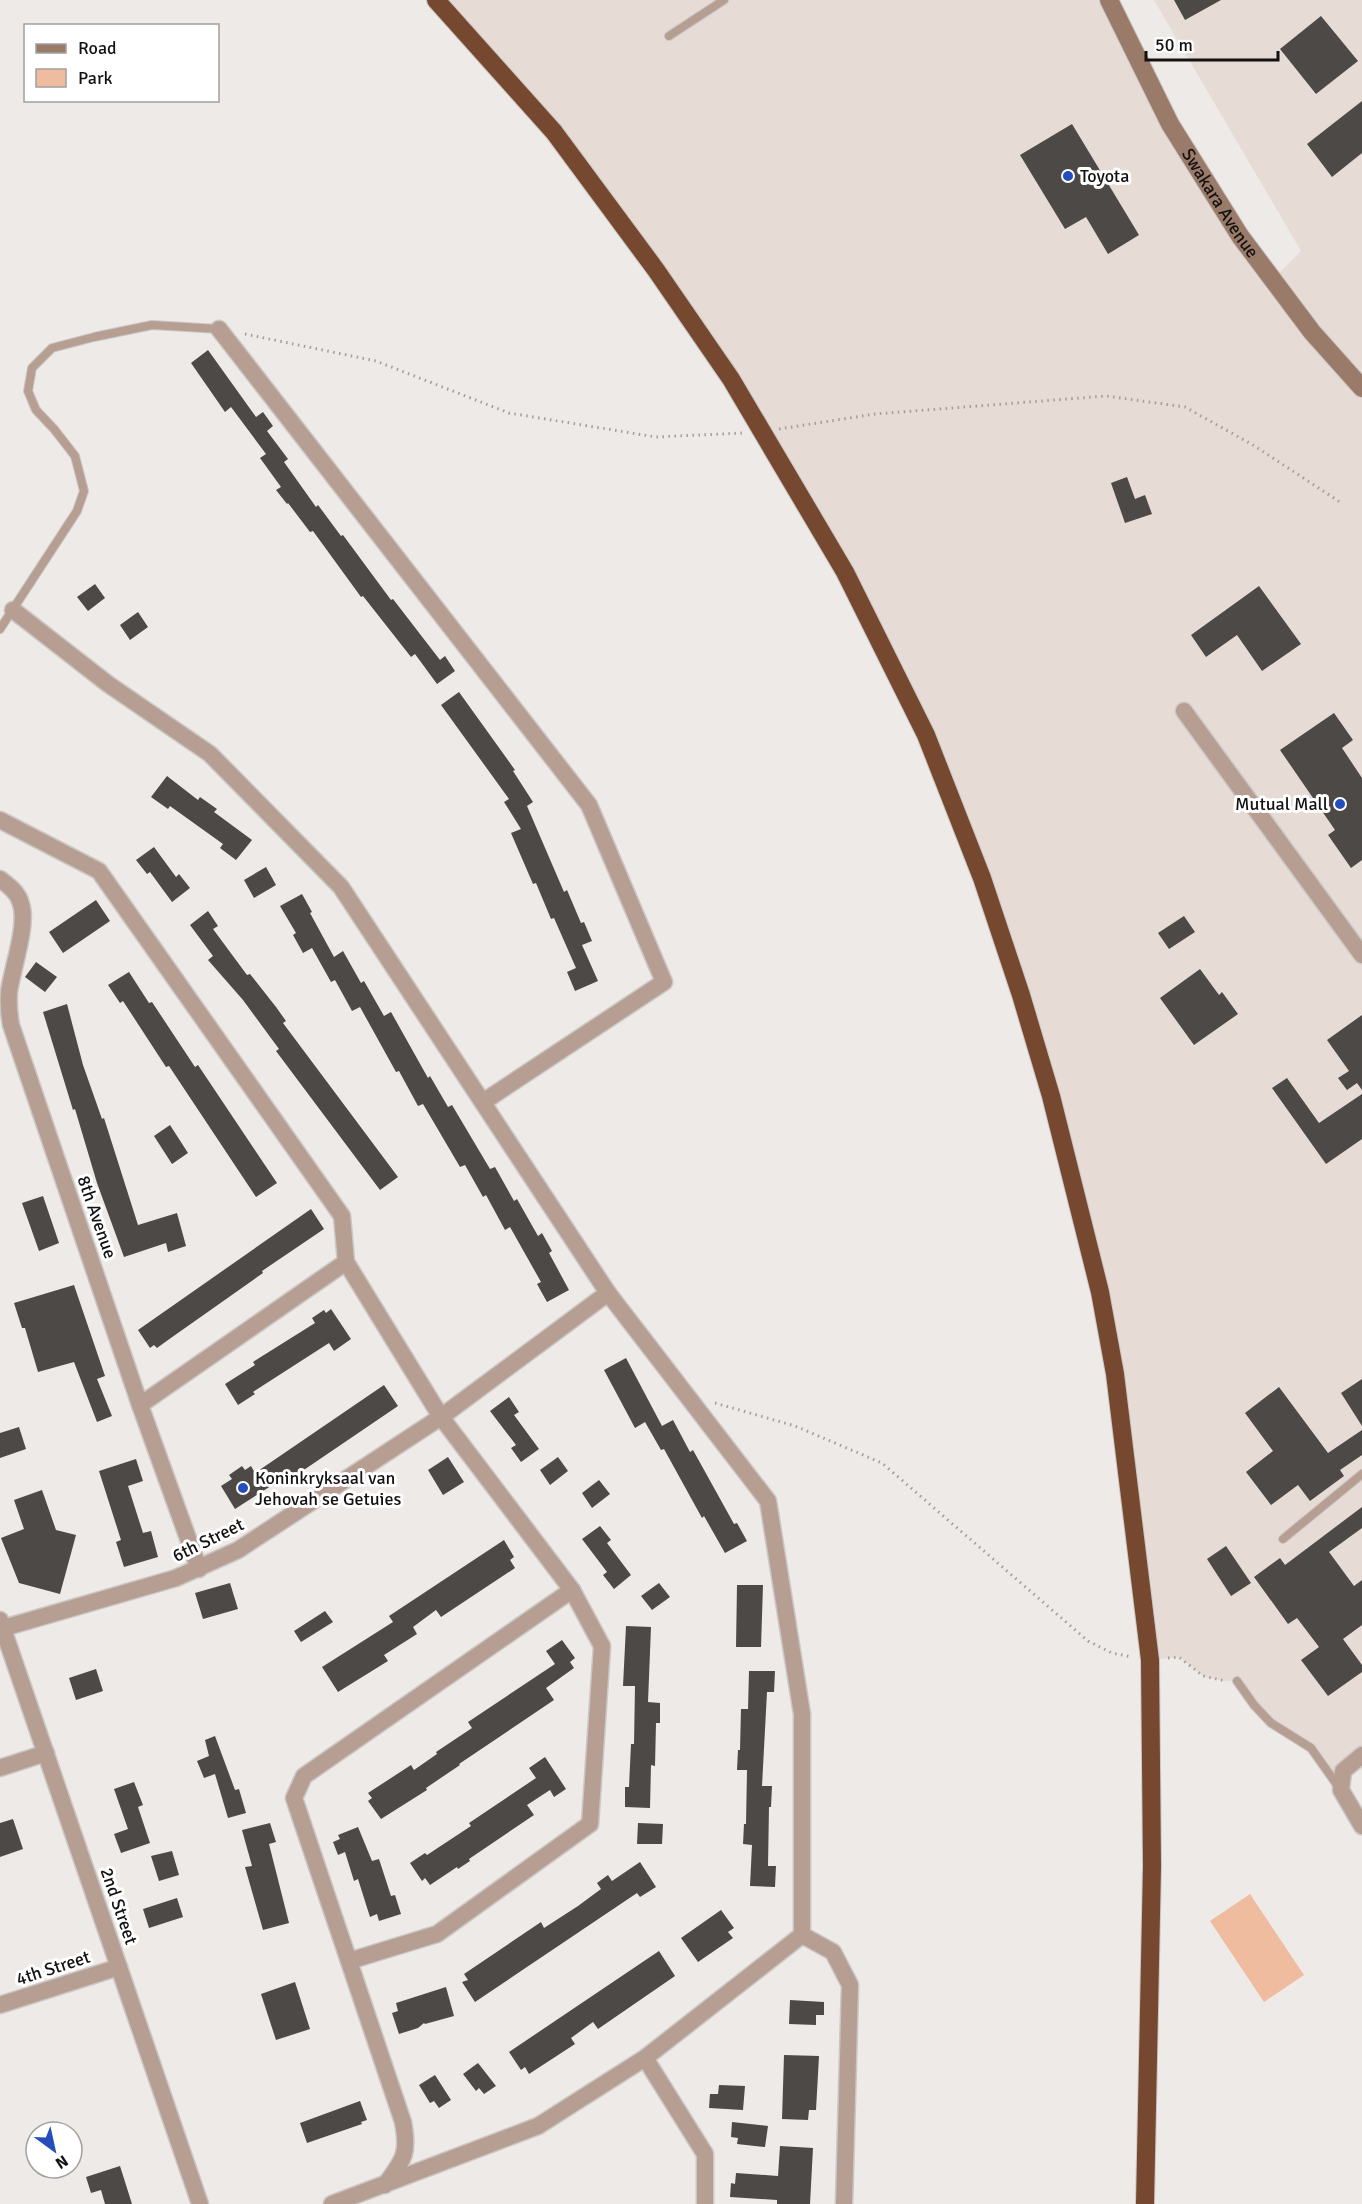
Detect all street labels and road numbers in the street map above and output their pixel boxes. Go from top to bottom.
street label: Swakara Avenue [1177,144,1264,262]
street label: 8th Avenue [73,1173,121,1261]
street label: 6th Street [169,1513,247,1567]
street label: 2nd Street [96,1865,142,1947]
street label: 4th Street [13,1946,93,1990]

